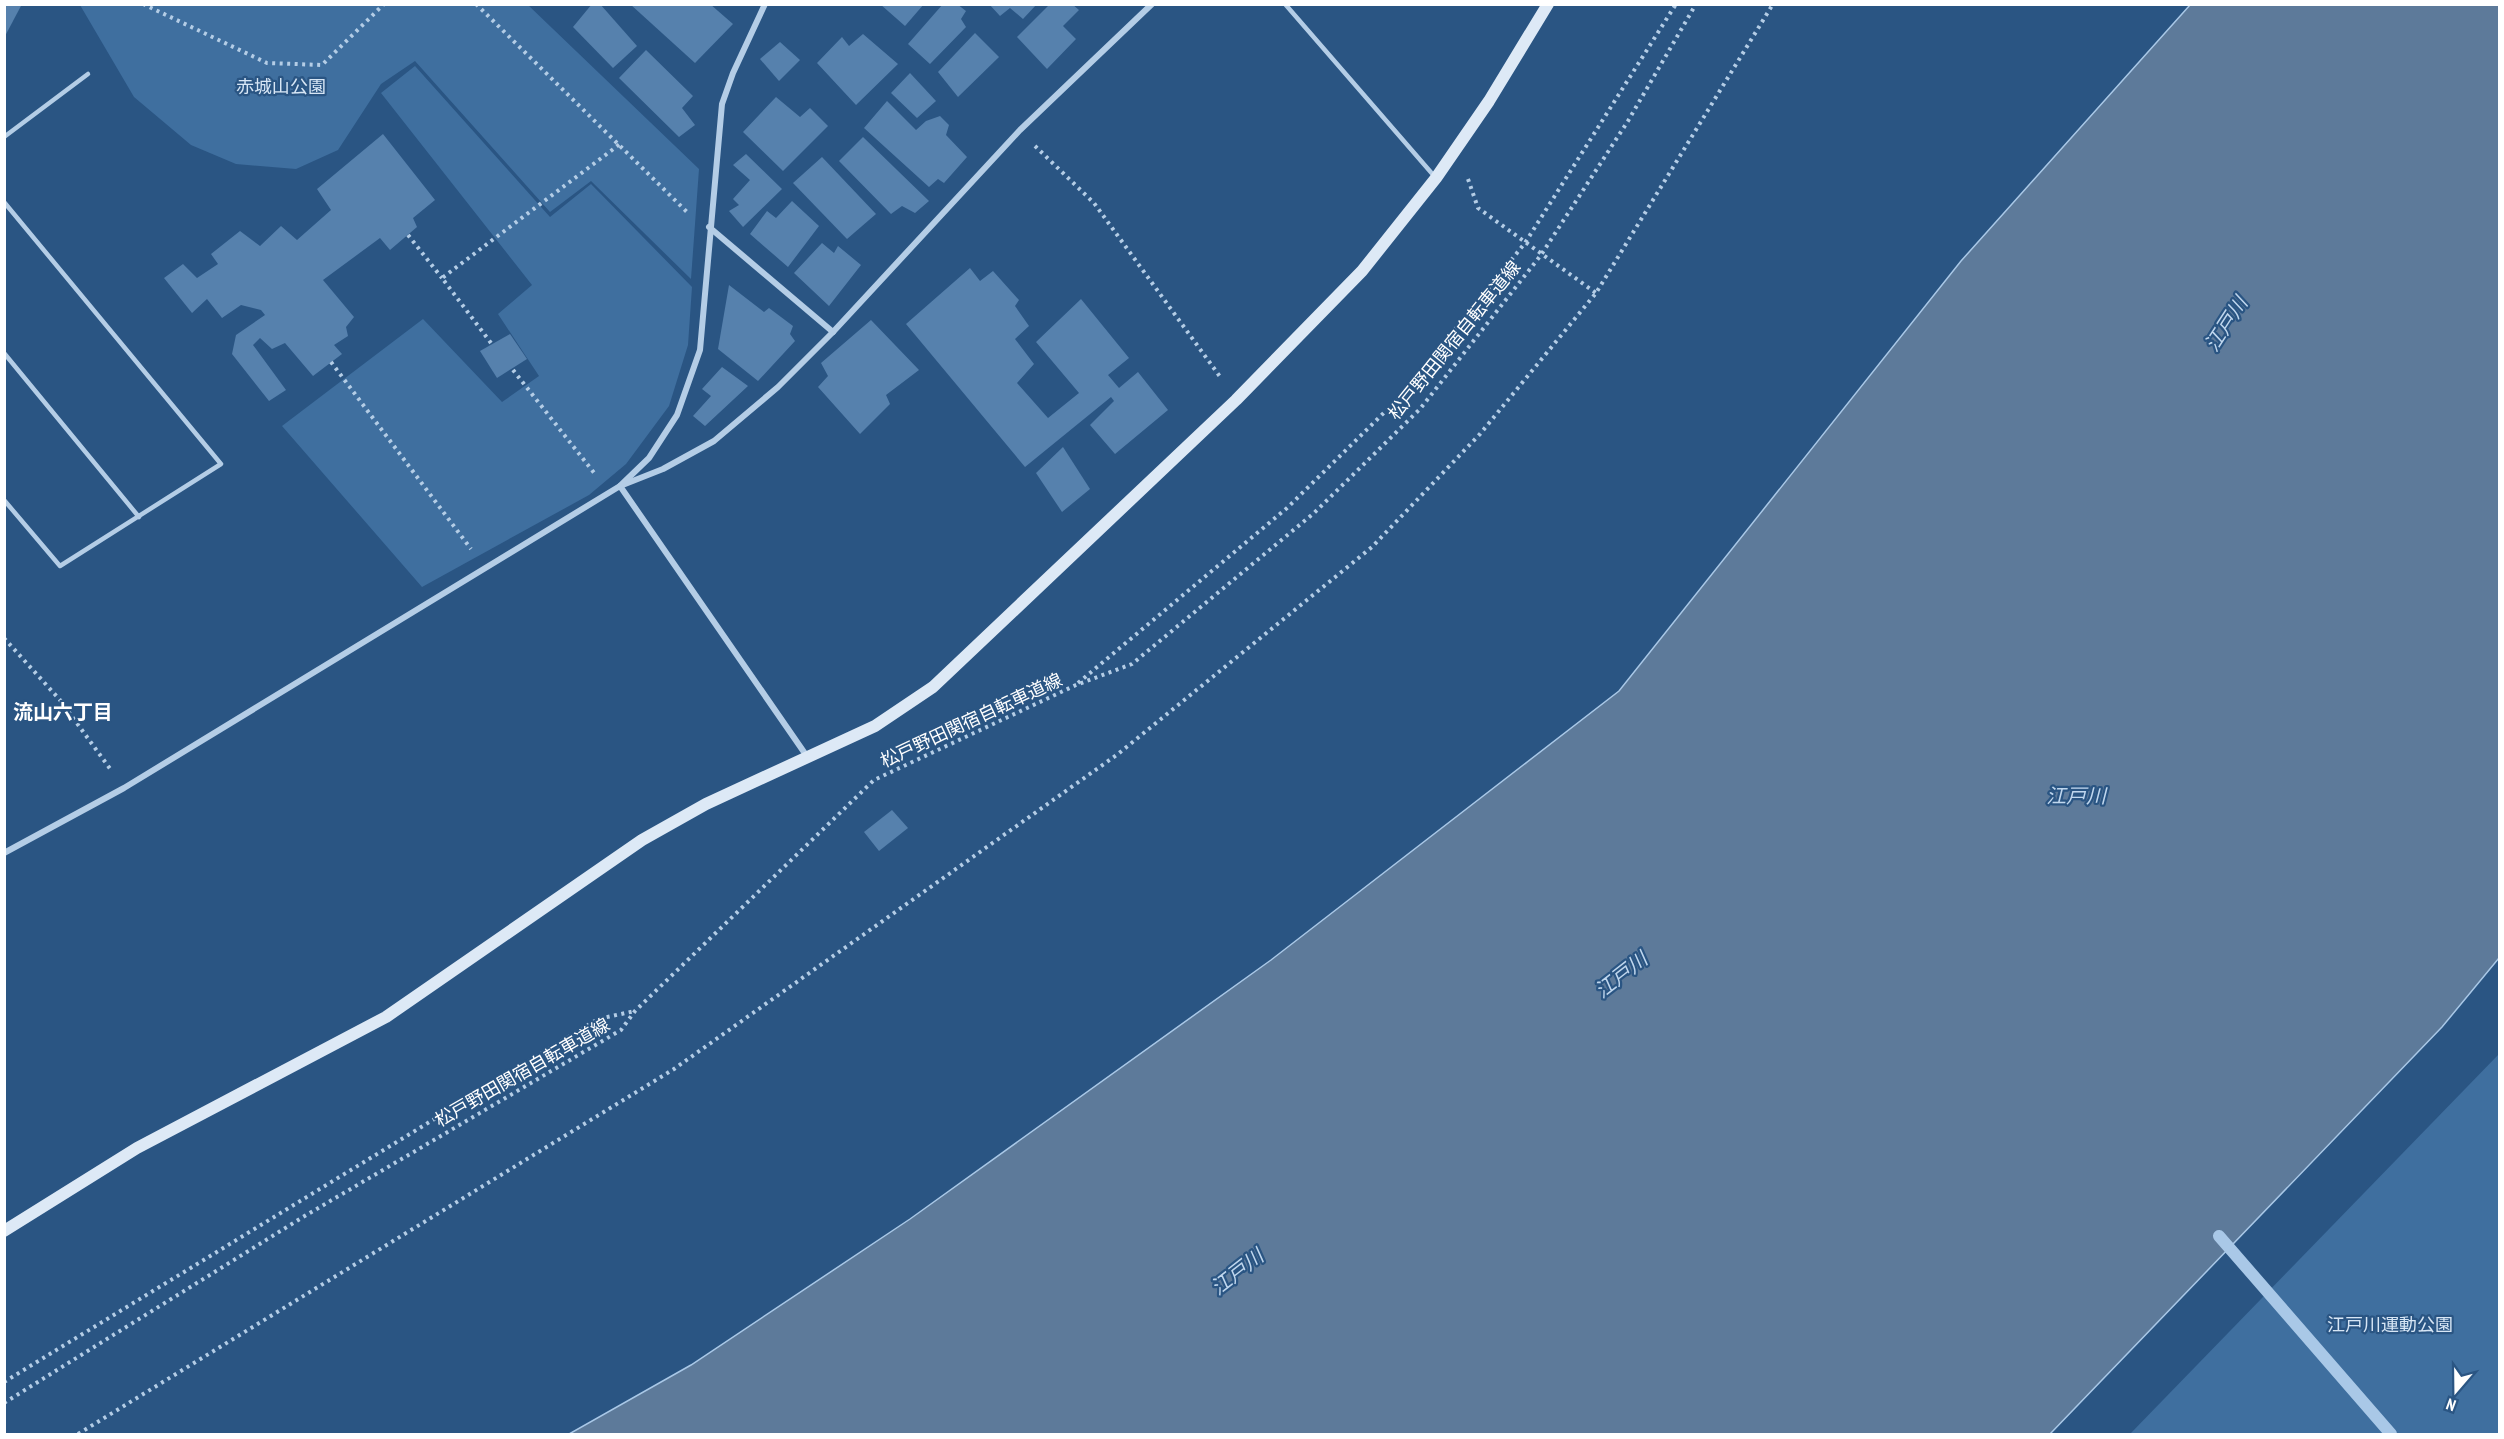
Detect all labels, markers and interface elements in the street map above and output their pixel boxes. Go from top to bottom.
park label: 赤城山公園 [236,75,326,98]
street label: 松戸野田関宿自転車道線 [1383,256,1525,424]
water label: 江戸川 [2199,290,2254,356]
street label: 松戸野田関宿自転車道線 [876,668,1066,772]
district label: 流山六丁目 [13,699,113,725]
water label: 江戸川 [2046,783,2108,809]
water label: 江戸川 [1589,945,1654,1004]
street label: 松戸野田関宿自転車道線 [431,1013,613,1131]
water label: 江戸川 [1205,1242,1270,1301]
park label: 江戸川運動公園 [2327,1313,2453,1336]
north arrow [2426,1361,2486,1421]
text: N [2443,1394,2458,1416]

